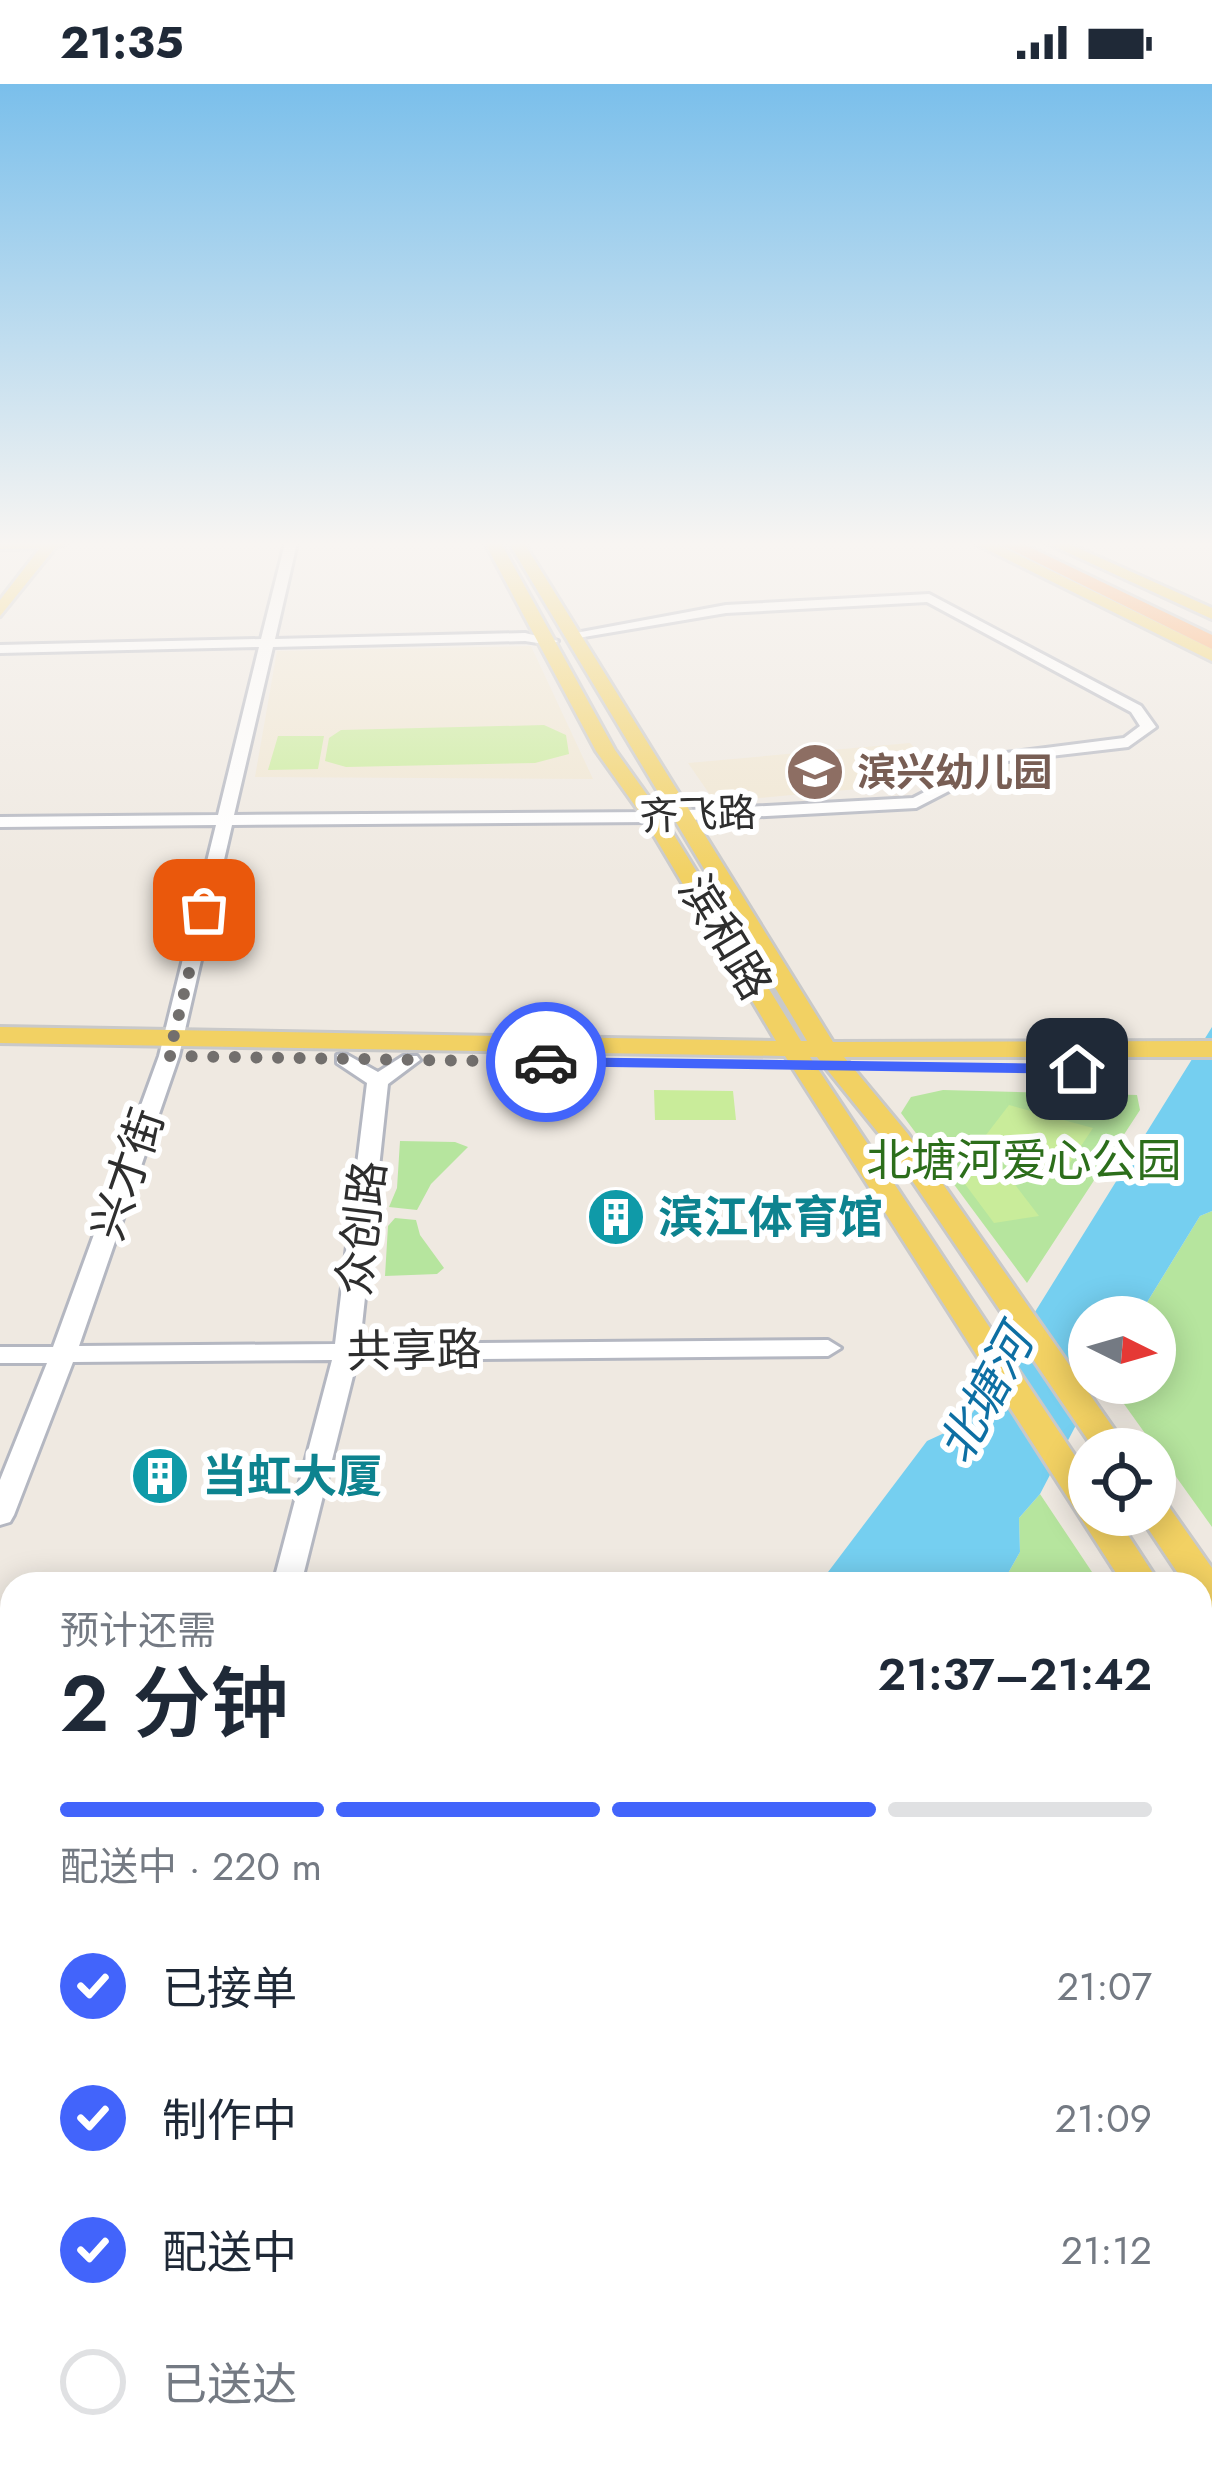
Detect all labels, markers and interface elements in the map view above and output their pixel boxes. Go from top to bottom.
text: 21:35 [60,10,184,75]
school or university icon: 滨兴幼儿园 [784,741,846,803]
place label: 滨兴幼儿园 [857,744,1052,801]
street label: 齐飞路 [639,784,757,845]
pin [153,859,255,961]
street label: 滨和路 [663,863,788,1012]
icon: bag [171,877,237,943]
courier [486,1002,606,1122]
pin [1026,1018,1128,1120]
icon: car [513,1029,579,1095]
icon: home [1044,1036,1110,1102]
street label: 兴才街 [75,1100,180,1249]
park label: 北塘河爱心公园 [866,1128,1182,1193]
street label: 众创路 [321,1157,402,1299]
place label: 滨江体育馆 [658,1185,883,1250]
building icon: 滨江体育馆 [585,1186,647,1248]
north arrow [1068,1296,1176,1404]
map controls [1068,1296,1176,1536]
water label: 北塘河 [921,1308,1053,1475]
street label: 共享路 [346,1317,482,1384]
button: locate [1068,1428,1176,1536]
place label: 当虹大厦 [202,1444,382,1509]
building icon: 当虹大厦 [129,1445,191,1507]
text: 预计还需 [60,1602,216,1659]
text: 21:37–21:42 [878,1642,1152,1707]
text: 2 分钟 [60,1648,288,1760]
text: 配送中 · 220 m [60,1838,322,1895]
icon: check [60,1953,126,2019]
text: 已接单 [162,1956,297,2021]
text: 21:07 [1057,1958,1152,2015]
icon: check [60,2085,126,2151]
text: 制作中 [162,2088,297,2153]
text: 21:09 [1055,2090,1152,2147]
icon: check [60,2217,126,2283]
text: 配送中 [162,2220,297,2285]
text: 21:12 [1061,2222,1152,2279]
text: 已送达 [162,2352,297,2417]

